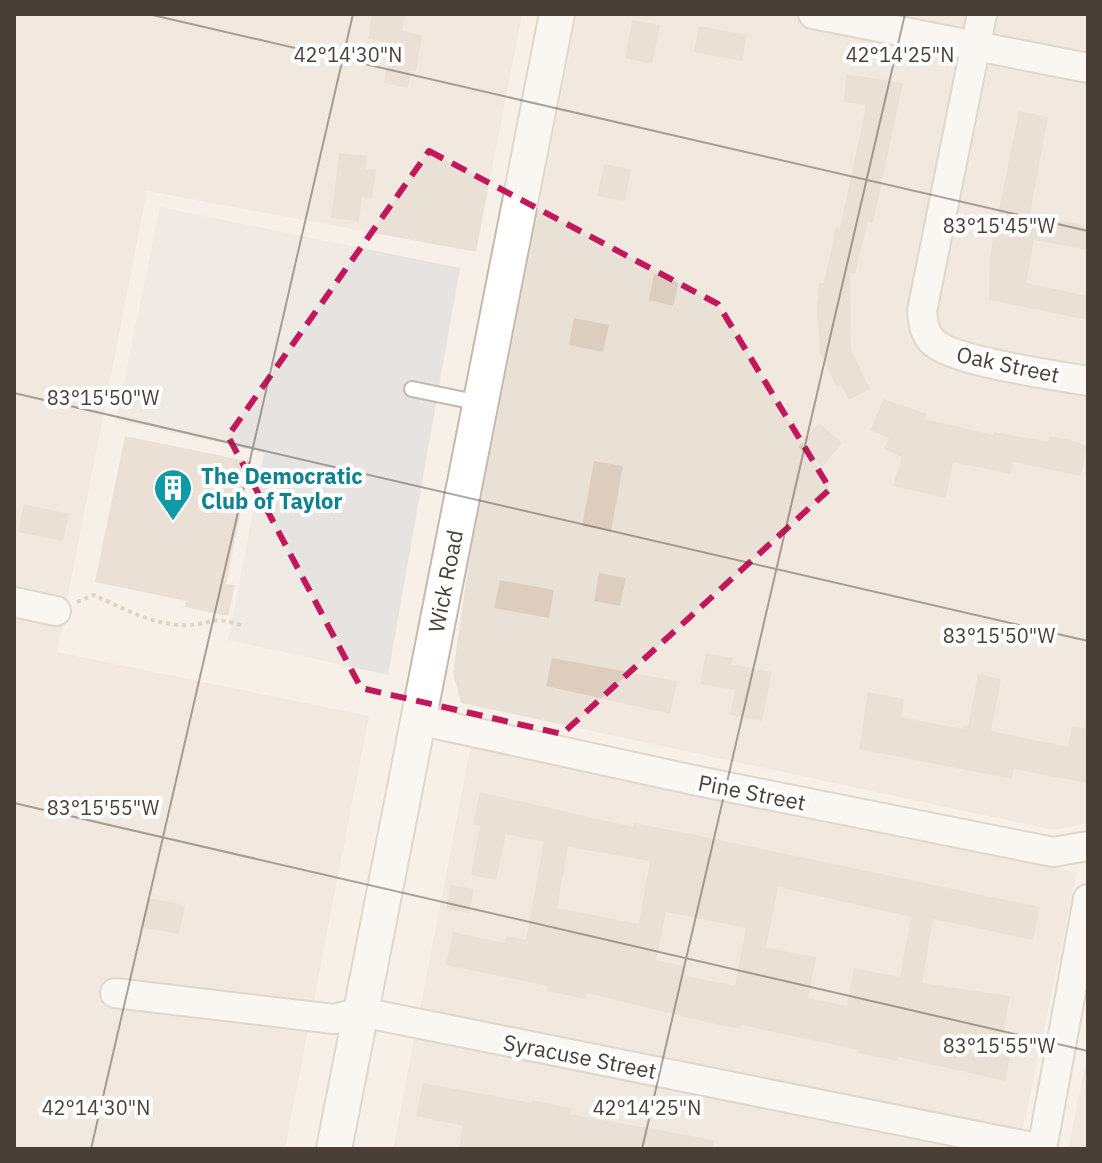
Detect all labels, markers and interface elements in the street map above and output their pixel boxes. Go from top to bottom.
text: 42°14'30"N [294,41,402,68]
text: 42°14'25"N [846,41,954,68]
text: 83°15'45"W [943,212,1056,239]
street label: Oak Street [954,339,1062,389]
text: 83°15'50"W [47,384,160,411]
place label: The Democratic Club of Taylor [201,461,363,515]
building icon: The Democratic Club of Taylor [152,467,194,522]
street label: Wick Road [421,527,469,635]
text: 83°15'50"W [943,622,1056,649]
street label: Pine Street [696,767,808,817]
text: 83°15'55"W [47,794,160,821]
street label: Syracuse Street [501,1027,659,1085]
text: 83°15'55"W [943,1032,1056,1059]
text: 42°14'30"N [42,1094,150,1121]
text: 42°14'25"N [593,1094,701,1121]

